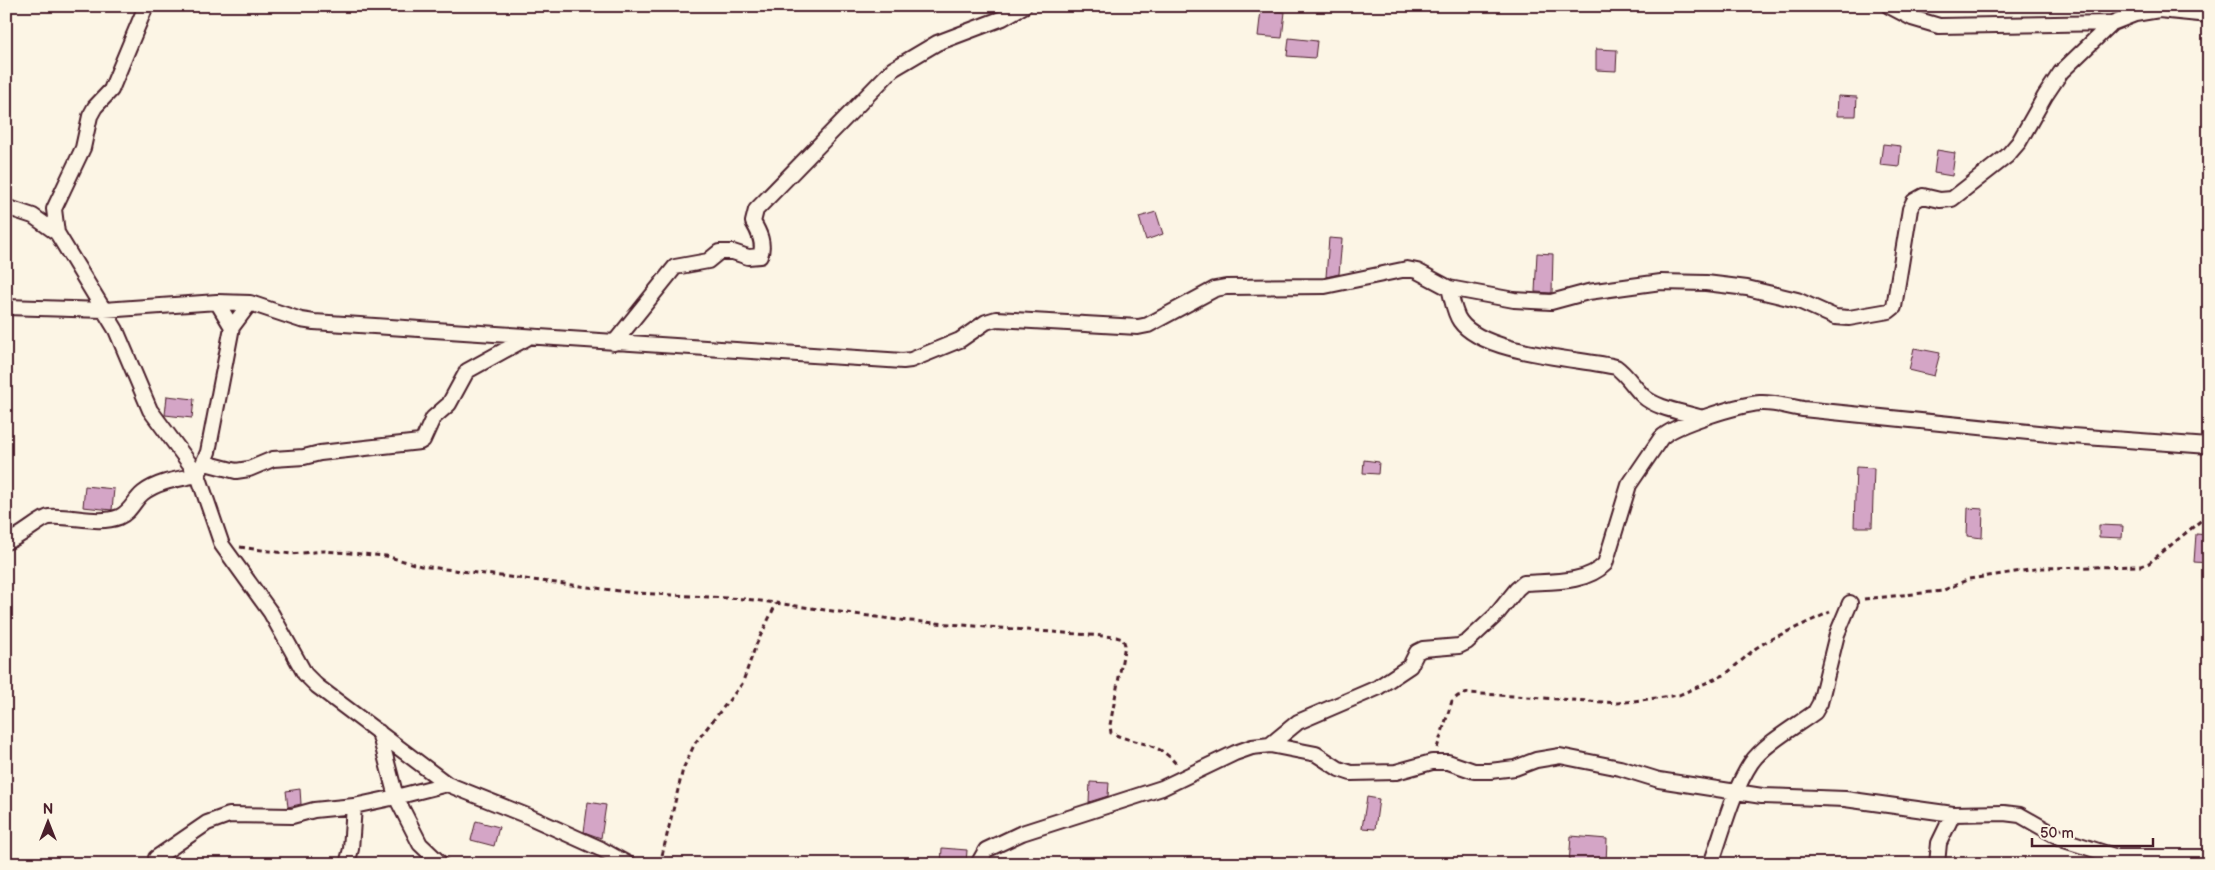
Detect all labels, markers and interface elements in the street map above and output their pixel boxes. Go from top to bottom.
north arrow [22,798,72,848]
text: N [43,801,53,818]
scale bar [2032,815,2154,847]
text: 50 m [2040,824,2074,843]

